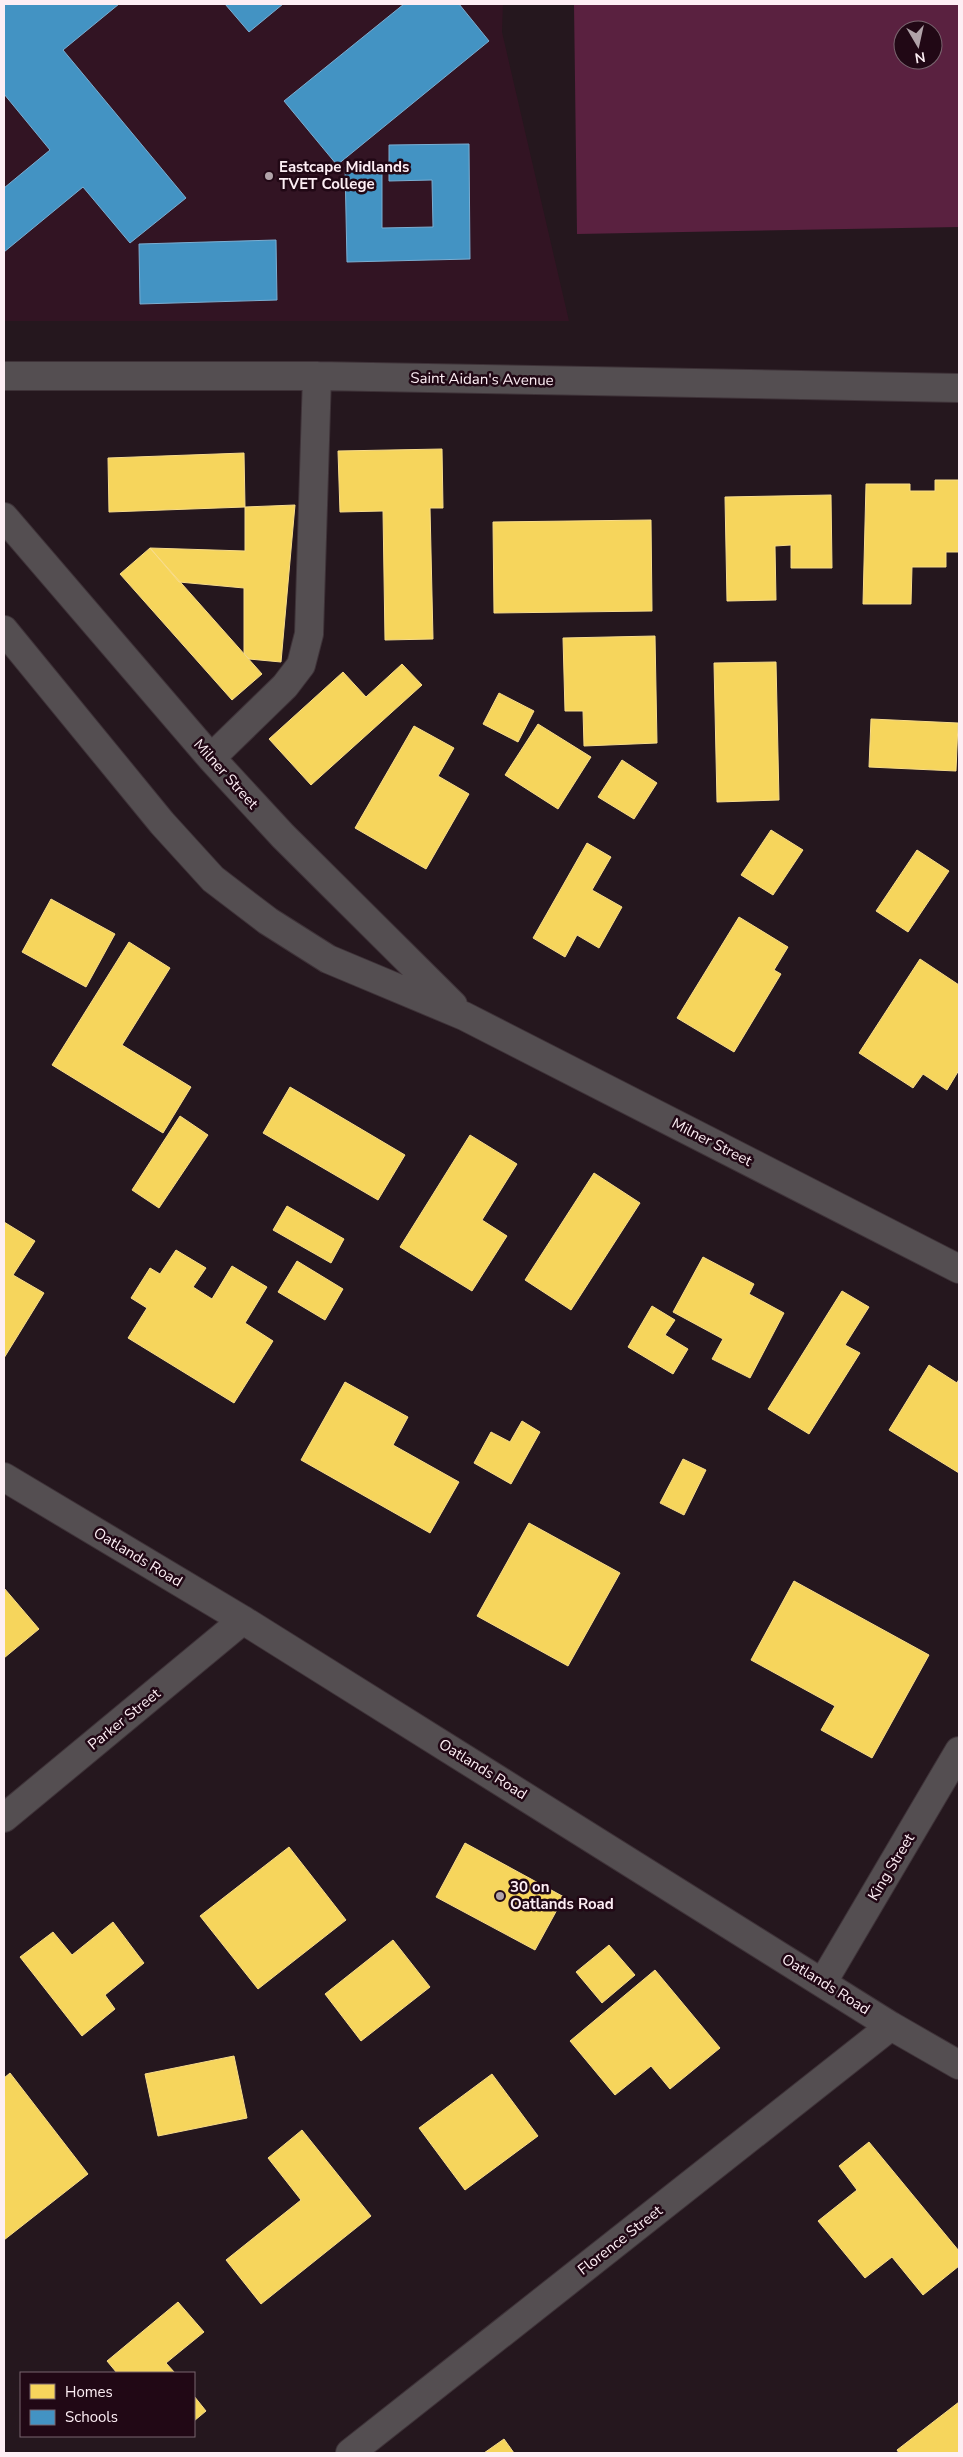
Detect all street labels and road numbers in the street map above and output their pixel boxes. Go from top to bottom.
street label: Saint Aidan's Avenue [410,368,554,390]
street label: Milner Street [189,735,263,814]
street label: Milner Street [669,1113,756,1171]
street label: Oatlands Road [90,1523,186,1591]
street label: Parker Street [84,1683,165,1754]
street label: Oatlands Road [435,1734,531,1804]
street label: King Street [863,1829,919,1904]
street label: Oatlands Road [778,1949,874,2019]
street label: Florence Street [574,2200,667,2279]

